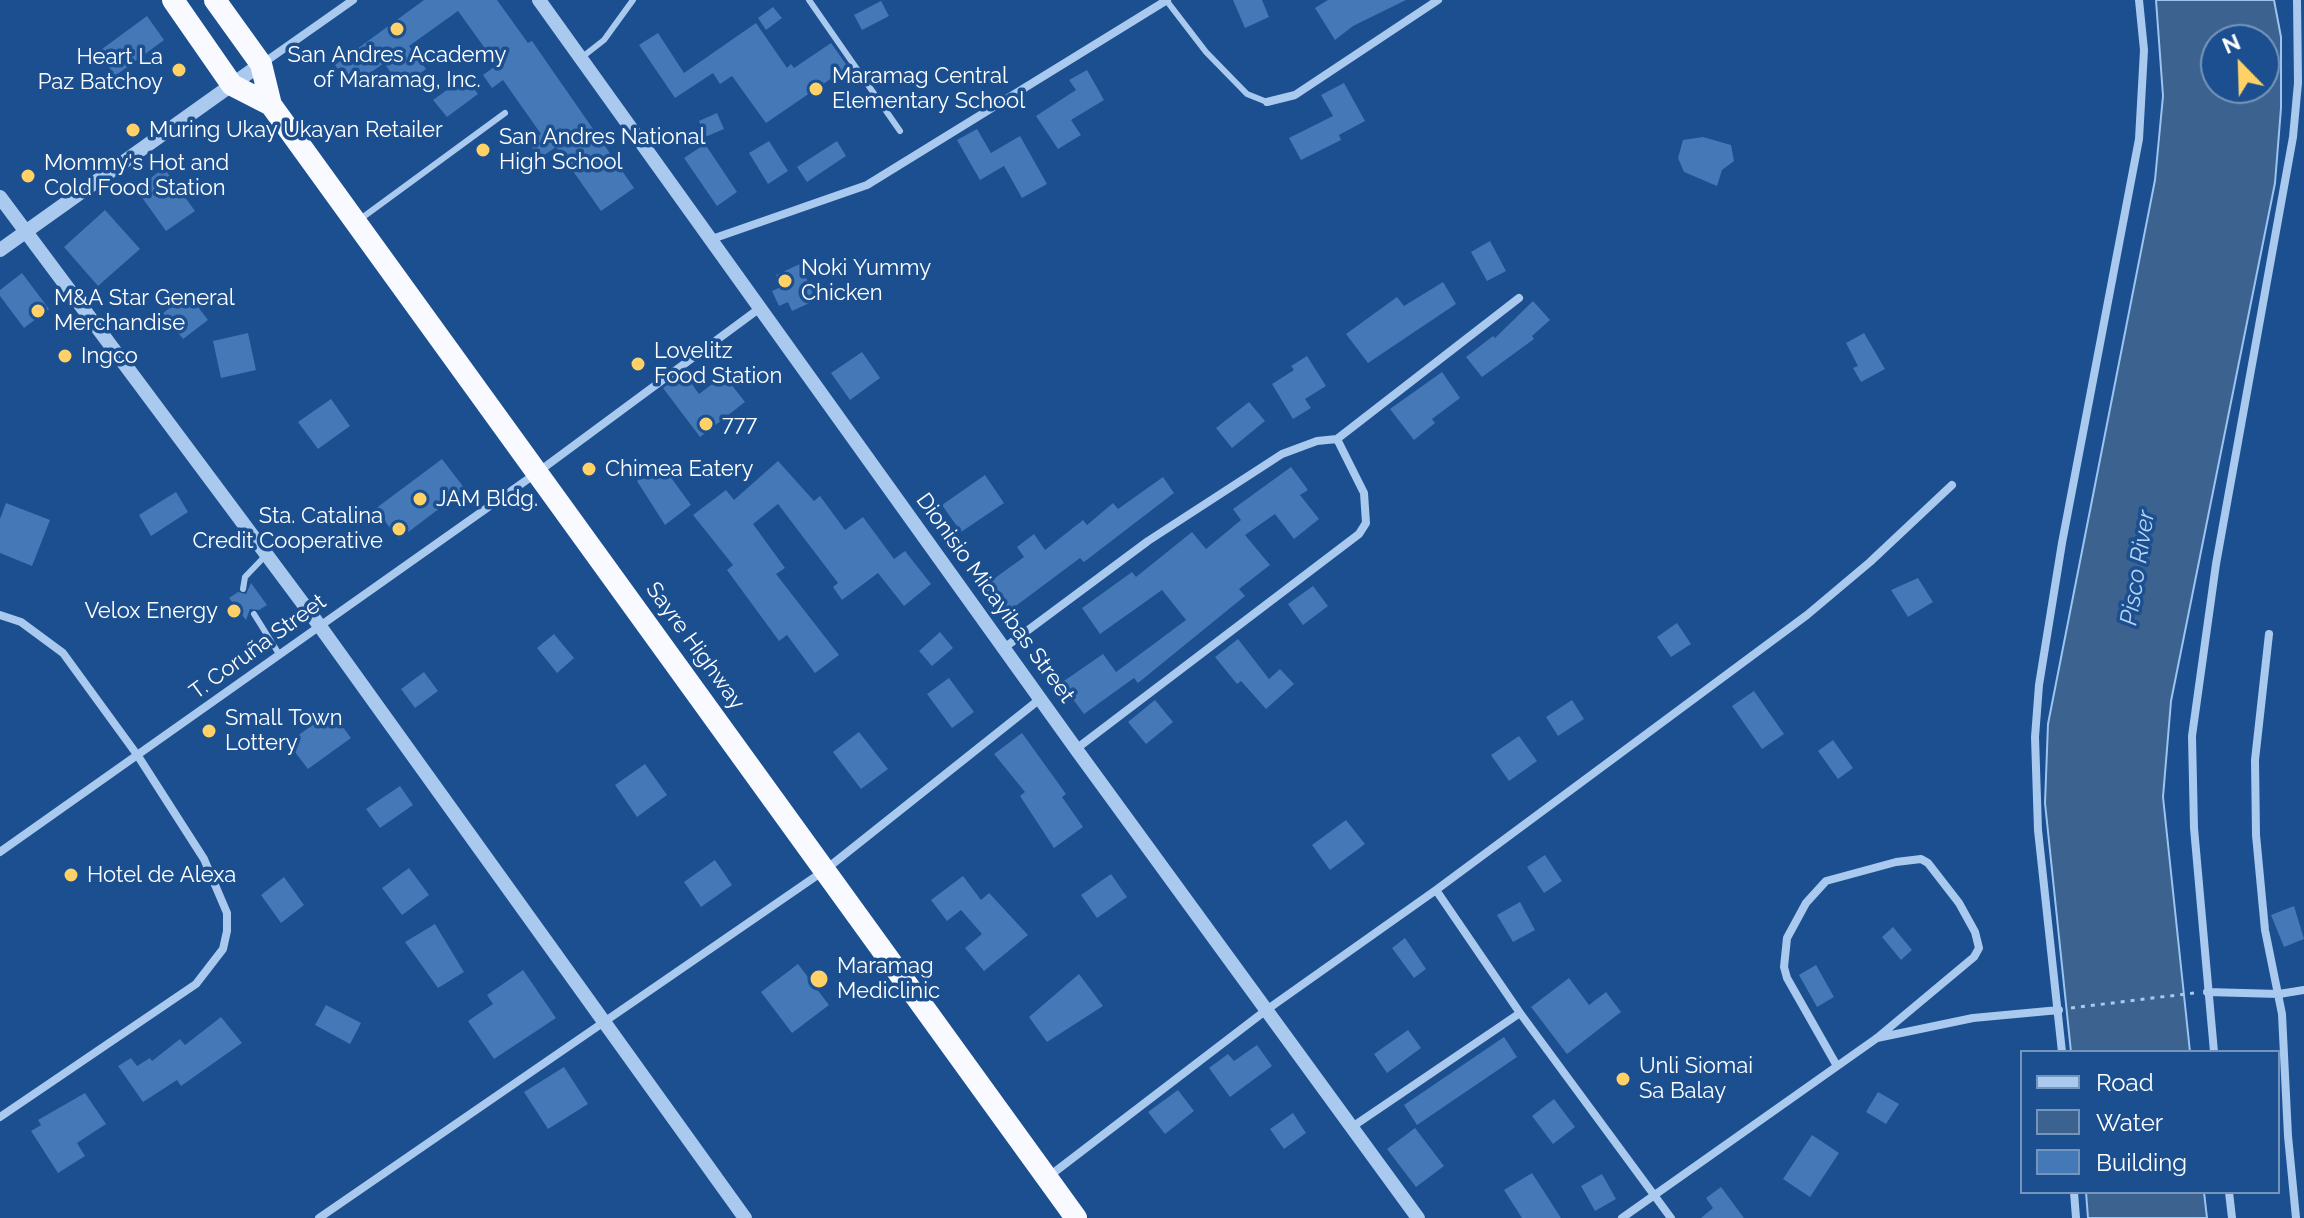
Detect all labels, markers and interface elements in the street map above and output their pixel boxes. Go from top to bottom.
marker: San Andres Academy of Maramag, Inc. [388,20,406,38]
north arrow [2200,24,2280,104]
text: N [2219,29,2244,59]
place label: San Andres Academy of Maramag, Inc. [288,42,506,94]
place label: Heart La Paz Batchoy [38,44,163,96]
marker: Heart La Paz Batchoy [170,61,188,79]
place label: Maramag Central Elementary School [832,63,1025,114]
marker: Maramag Central Elementary School [807,80,825,98]
place label: Muring Ukay Ukayan Retailer [149,117,443,143]
marker: Muring Ukay Ukayan Retailer [124,121,142,139]
place label: San Andres National High School [499,124,706,176]
marker: San Andres National High School [474,141,492,159]
place label: Mommy's Hot and Cold Food Station [44,150,229,202]
marker: Mommy's Hot and Cold Food Station [19,167,37,185]
place label: Noki Yummy Chicken [801,255,931,306]
marker: Noki Yummy Chicken [776,272,794,290]
place label: M&A Star General Merchandise [54,285,235,336]
marker: M&A Star General Merchandise [29,302,47,320]
place label: Lovelitz Food Station [654,338,782,390]
place label: Ingco [81,343,138,369]
marker: Ingco [56,347,74,365]
marker: Lovelitz Food Station [629,355,647,373]
place label: 777 [722,411,757,437]
marker: 777 [697,415,715,433]
place label: Chimea Eatery [605,456,753,482]
marker: Chimea Eatery [580,460,598,478]
place label: JAM Bldg. [436,486,538,512]
street label: Dionisio Micayibas Street [910,488,1080,708]
marker: JAM Bldg. [411,490,429,508]
place label: Sta. Catalina Credit Cooperative [192,503,383,554]
water label: Pisco River [2115,509,2161,627]
marker: Sta. Catalina Credit Cooperative [390,520,408,538]
street label: Sayre Highway [640,577,750,715]
street label: T. Coruña Street [185,589,331,705]
place label: Velox Energy [84,598,218,624]
marker: Velox Energy [225,602,243,620]
place label: Small Town Lottery [225,705,342,756]
marker: Small Town Lottery [200,722,218,740]
place label: Hotel de Alexa [87,862,236,888]
marker: Hotel de Alexa [62,866,80,884]
place label: Maramag Mediclinic [837,953,940,1004]
marker: Maramag Mediclinic [808,968,830,990]
legend [2020,1050,2280,1194]
place label: Unli Siomai Sa Balay [1639,1053,1753,1104]
text: Road [2096,1068,2154,1097]
marker: Unli Siomai Sa Balay [1614,1070,1632,1088]
text: Water [2096,1108,2163,1137]
text: Building [2096,1148,2187,1177]

